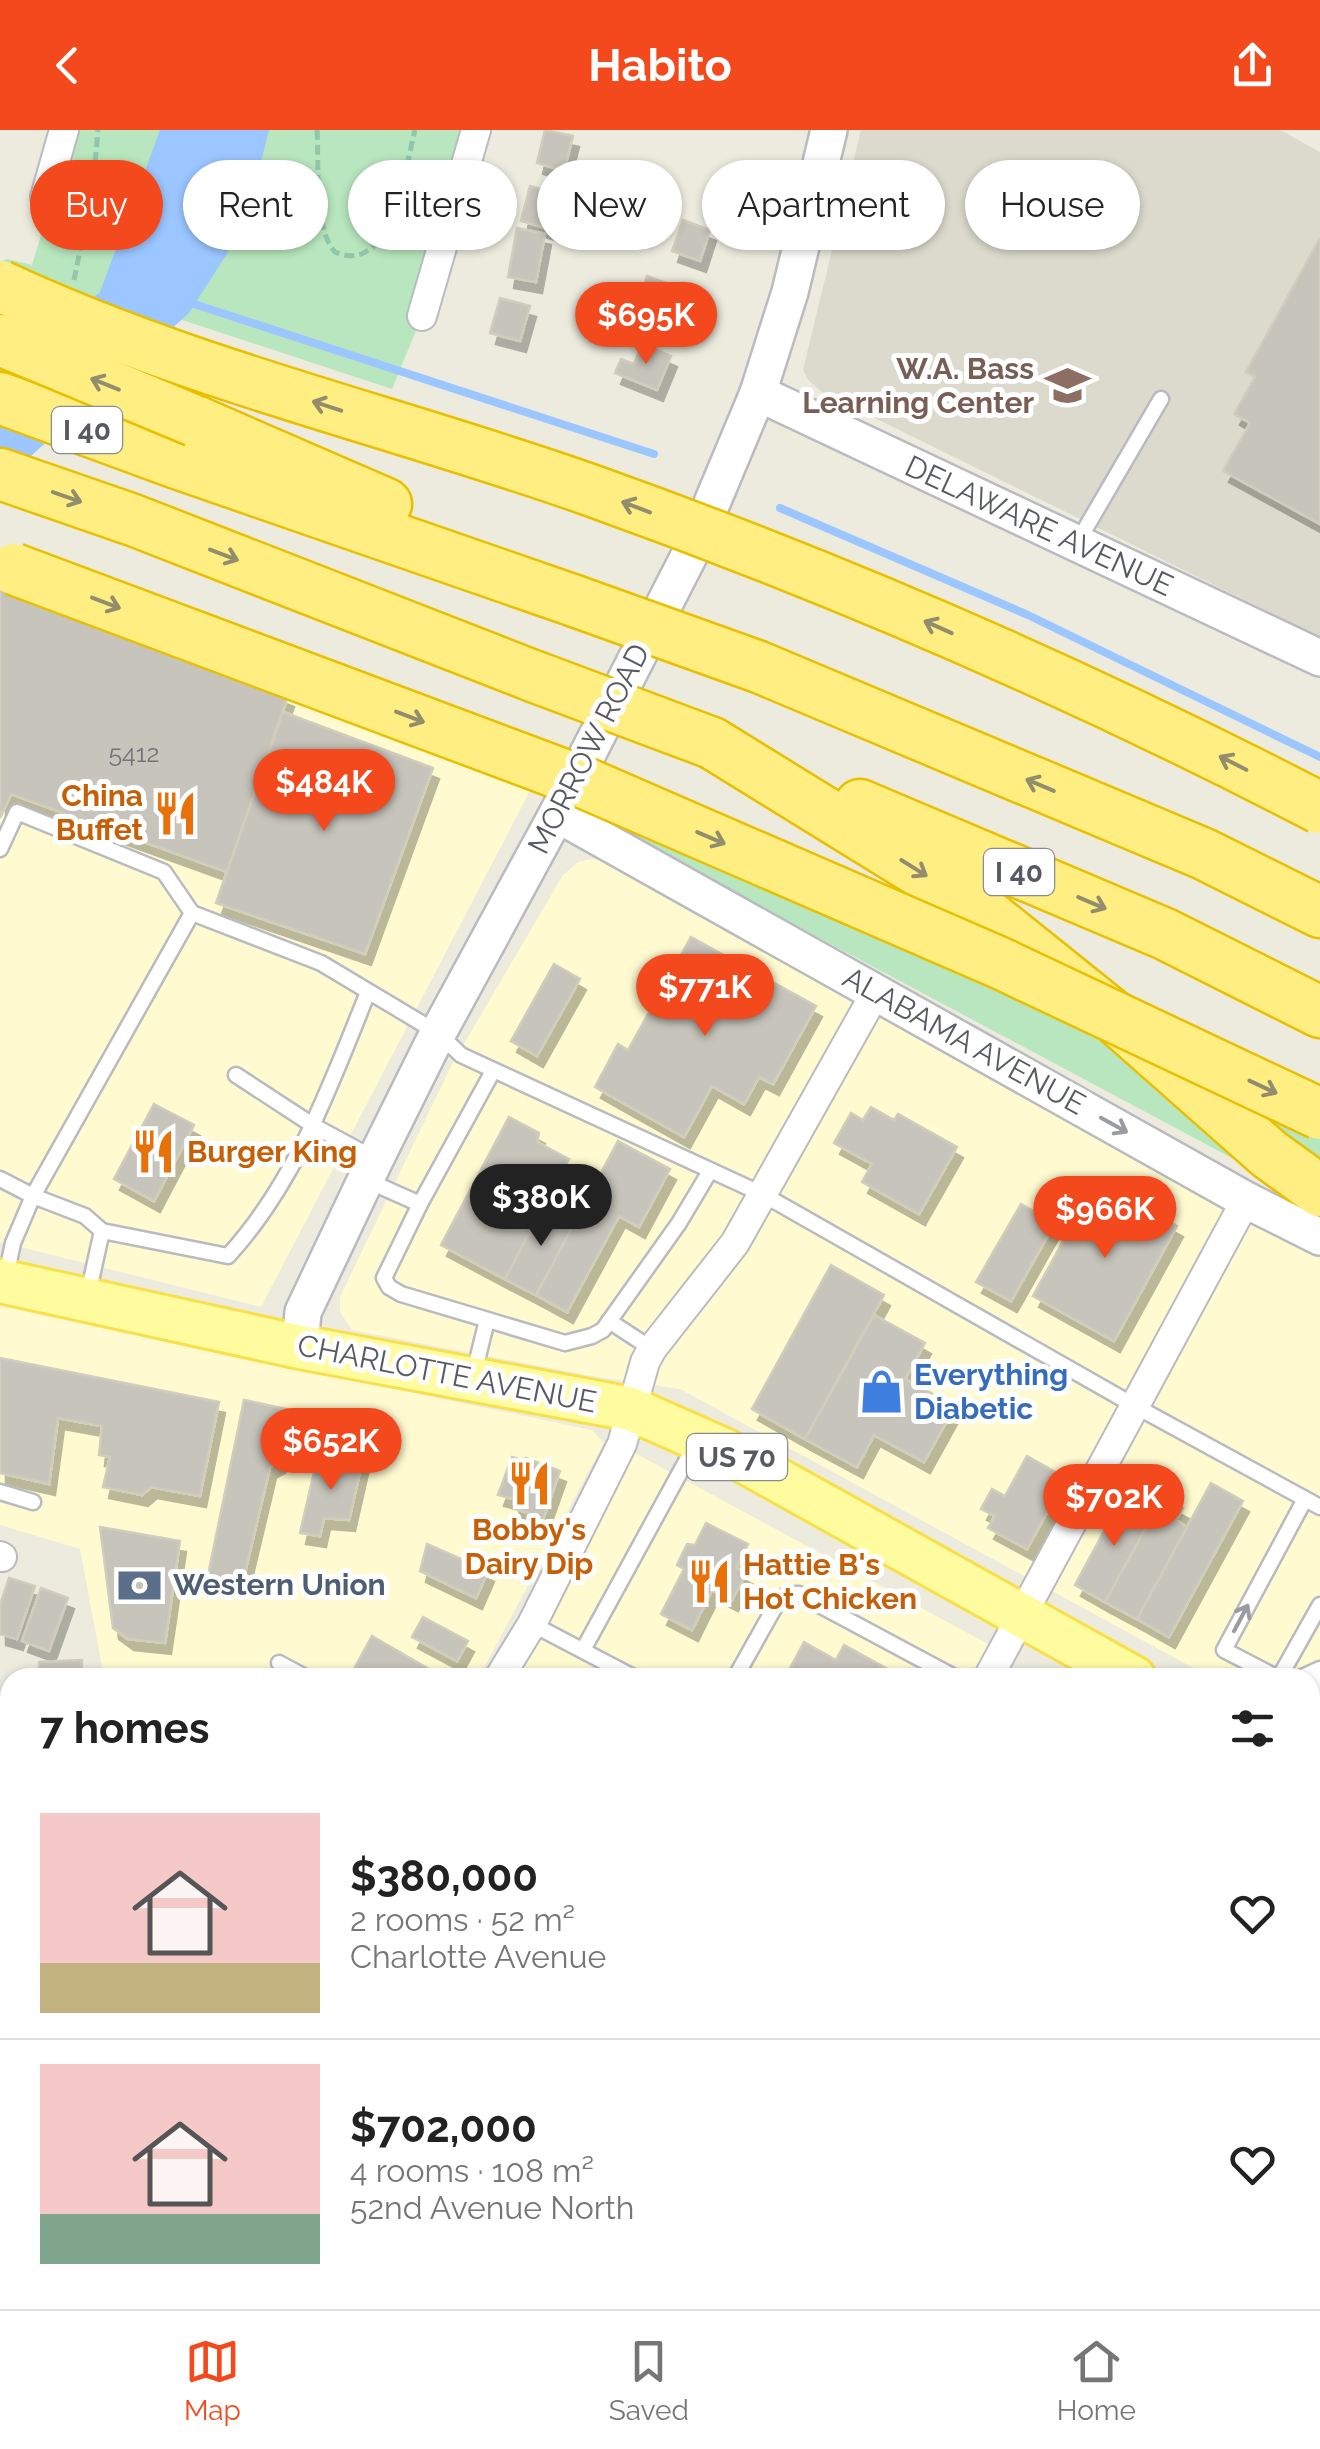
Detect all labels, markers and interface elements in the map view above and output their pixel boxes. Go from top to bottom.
icon: back [40,38,95,93]
icon: share [1225,38,1280,93]
text: Habito [588,39,732,92]
chip: Buy [30,160,163,250]
chip: Rent [183,160,328,250]
chip: Filters [348,160,517,250]
chip: New [537,160,682,250]
chip: Apartment [702,160,945,250]
chip: House [965,160,1140,250]
pin: $695K [576,282,716,367]
text: $695K [597,296,695,333]
place label: W.A. Bass Learning Center [802,351,1034,420]
school or university icon: W.A. Bass Learning Center [1043,362,1091,410]
one-way arrow [90,373,121,391]
one-way arrow [312,396,344,414]
road number: I 40 [52,407,122,453]
street label: DELAWARE AVENUE [900,448,1179,603]
one-way arrow [50,489,81,507]
one-way arrow [622,497,652,515]
one-way arrow [208,547,239,565]
one-way arrow [89,595,120,613]
one-way arrow [924,617,954,636]
street label: MORROW ROAD [521,638,657,860]
one-way arrow [394,709,425,727]
house number: 5412 [108,738,160,768]
pin: $484K [254,749,394,834]
one-way arrow [1219,753,1249,772]
text: $484K [275,763,373,800]
one-way arrow [1025,775,1056,793]
place label: China Buffet [56,778,143,847]
restaurant icon: China Buffet [152,789,200,837]
one-way arrow [696,830,726,848]
road number: I 40 [984,849,1054,895]
one-way arrow [899,858,928,878]
one-way arrow [1076,895,1107,913]
pin: $771K [635,954,775,1039]
street label: ALABAMA AVENUE [837,959,1091,1122]
text: $771K [658,968,752,1005]
one-way arrow [1247,1079,1277,1097]
one-way arrow [1098,1116,1128,1136]
restaurant icon: Burger King [130,1128,178,1176]
place label: Burger King [187,1134,357,1169]
pin: $380K [471,1164,611,1249]
pin: $966K [1035,1176,1175,1261]
text: $380K [492,1178,590,1215]
text: $966K [1055,1190,1155,1227]
street label: CHARLOTTE AVENUE [295,1327,600,1420]
place label: Everything Diabetic [914,1357,1068,1426]
shop icon: Everything Diabetic [857,1368,905,1416]
pin: $652K [261,1408,401,1493]
text: $652K [283,1422,379,1459]
road number: US 70 [687,1434,787,1480]
restaurant icon: Bobby's Dairy Dip [505,1459,553,1507]
pin: $702K [1044,1464,1184,1549]
text: $702K [1065,1478,1163,1515]
place label: Bobby's Dairy Dip [465,1512,593,1581]
place label: Hattie B's Hot Chicken [743,1547,917,1616]
restaurant icon: Hattie B's Hot Chicken [686,1558,734,1606]
bank icon: Western Union [116,1561,164,1609]
place label: Western Union [173,1567,386,1602]
one-way arrow [1232,1603,1252,1633]
icon: filters [1225,1701,1280,1756]
text: 7 homes [40,1704,209,1753]
text: $380,000 [350,1852,538,1901]
icon: home [120,1853,240,1973]
icon: heart [1225,1886,1280,1941]
text: 2 rooms · 52 m² [350,1901,575,1938]
text: Charlotte Avenue [350,1938,606,1975]
text: $702,000 [350,2103,537,2152]
icon: home [120,2104,240,2224]
icon: heart [1225,2137,1280,2192]
text: 4 rooms · 108 m² [350,2152,594,2189]
text: 52nd Avenue North [350,2189,634,2226]
tab: Map [184,2334,241,2427]
tab: Saved [609,2334,689,2427]
tab: Home [1057,2334,1136,2427]

